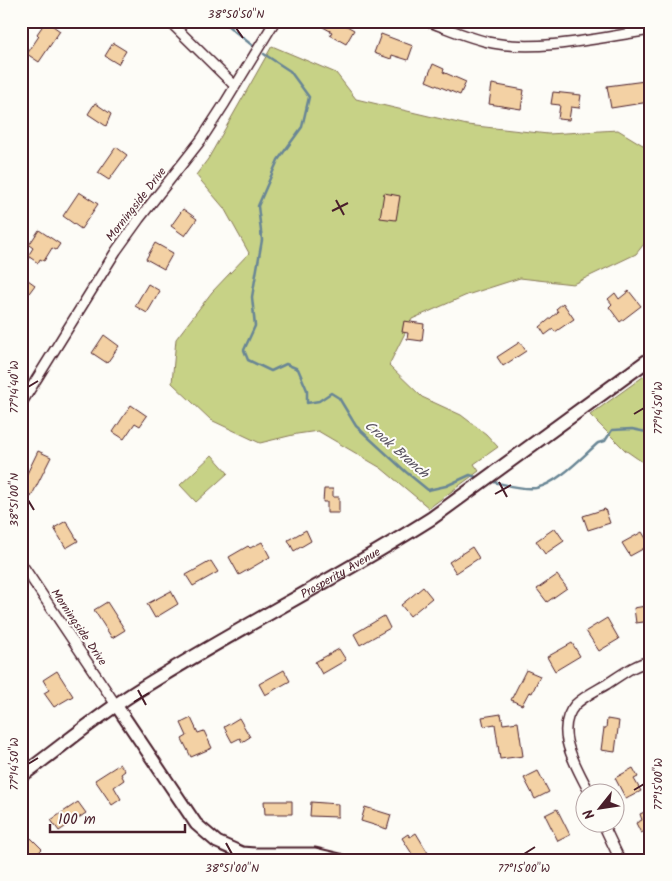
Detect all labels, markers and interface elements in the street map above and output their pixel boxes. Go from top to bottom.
text: 38°50'50"N [208,5,264,24]
street label: Morningside Drive [101,163,172,245]
text: 77°14'40"W [5,360,24,414]
text: 77°14'50"W [649,381,668,435]
water label: Crook Branch [359,415,435,485]
text: 38°51'00"N [5,473,24,527]
street label: Prosperity Avenue [297,542,385,604]
street label: Morningside Drive [46,585,112,670]
text: 77°14'50"W [5,737,24,791]
text: 77°15'00"W [649,758,668,810]
north arrow [574,784,624,834]
scale bar [50,801,185,833]
text: N [578,805,601,823]
text: 100 m [58,808,96,832]
text: 38°51'00"N [205,859,259,878]
text: 77°15'00"W [498,859,550,878]

